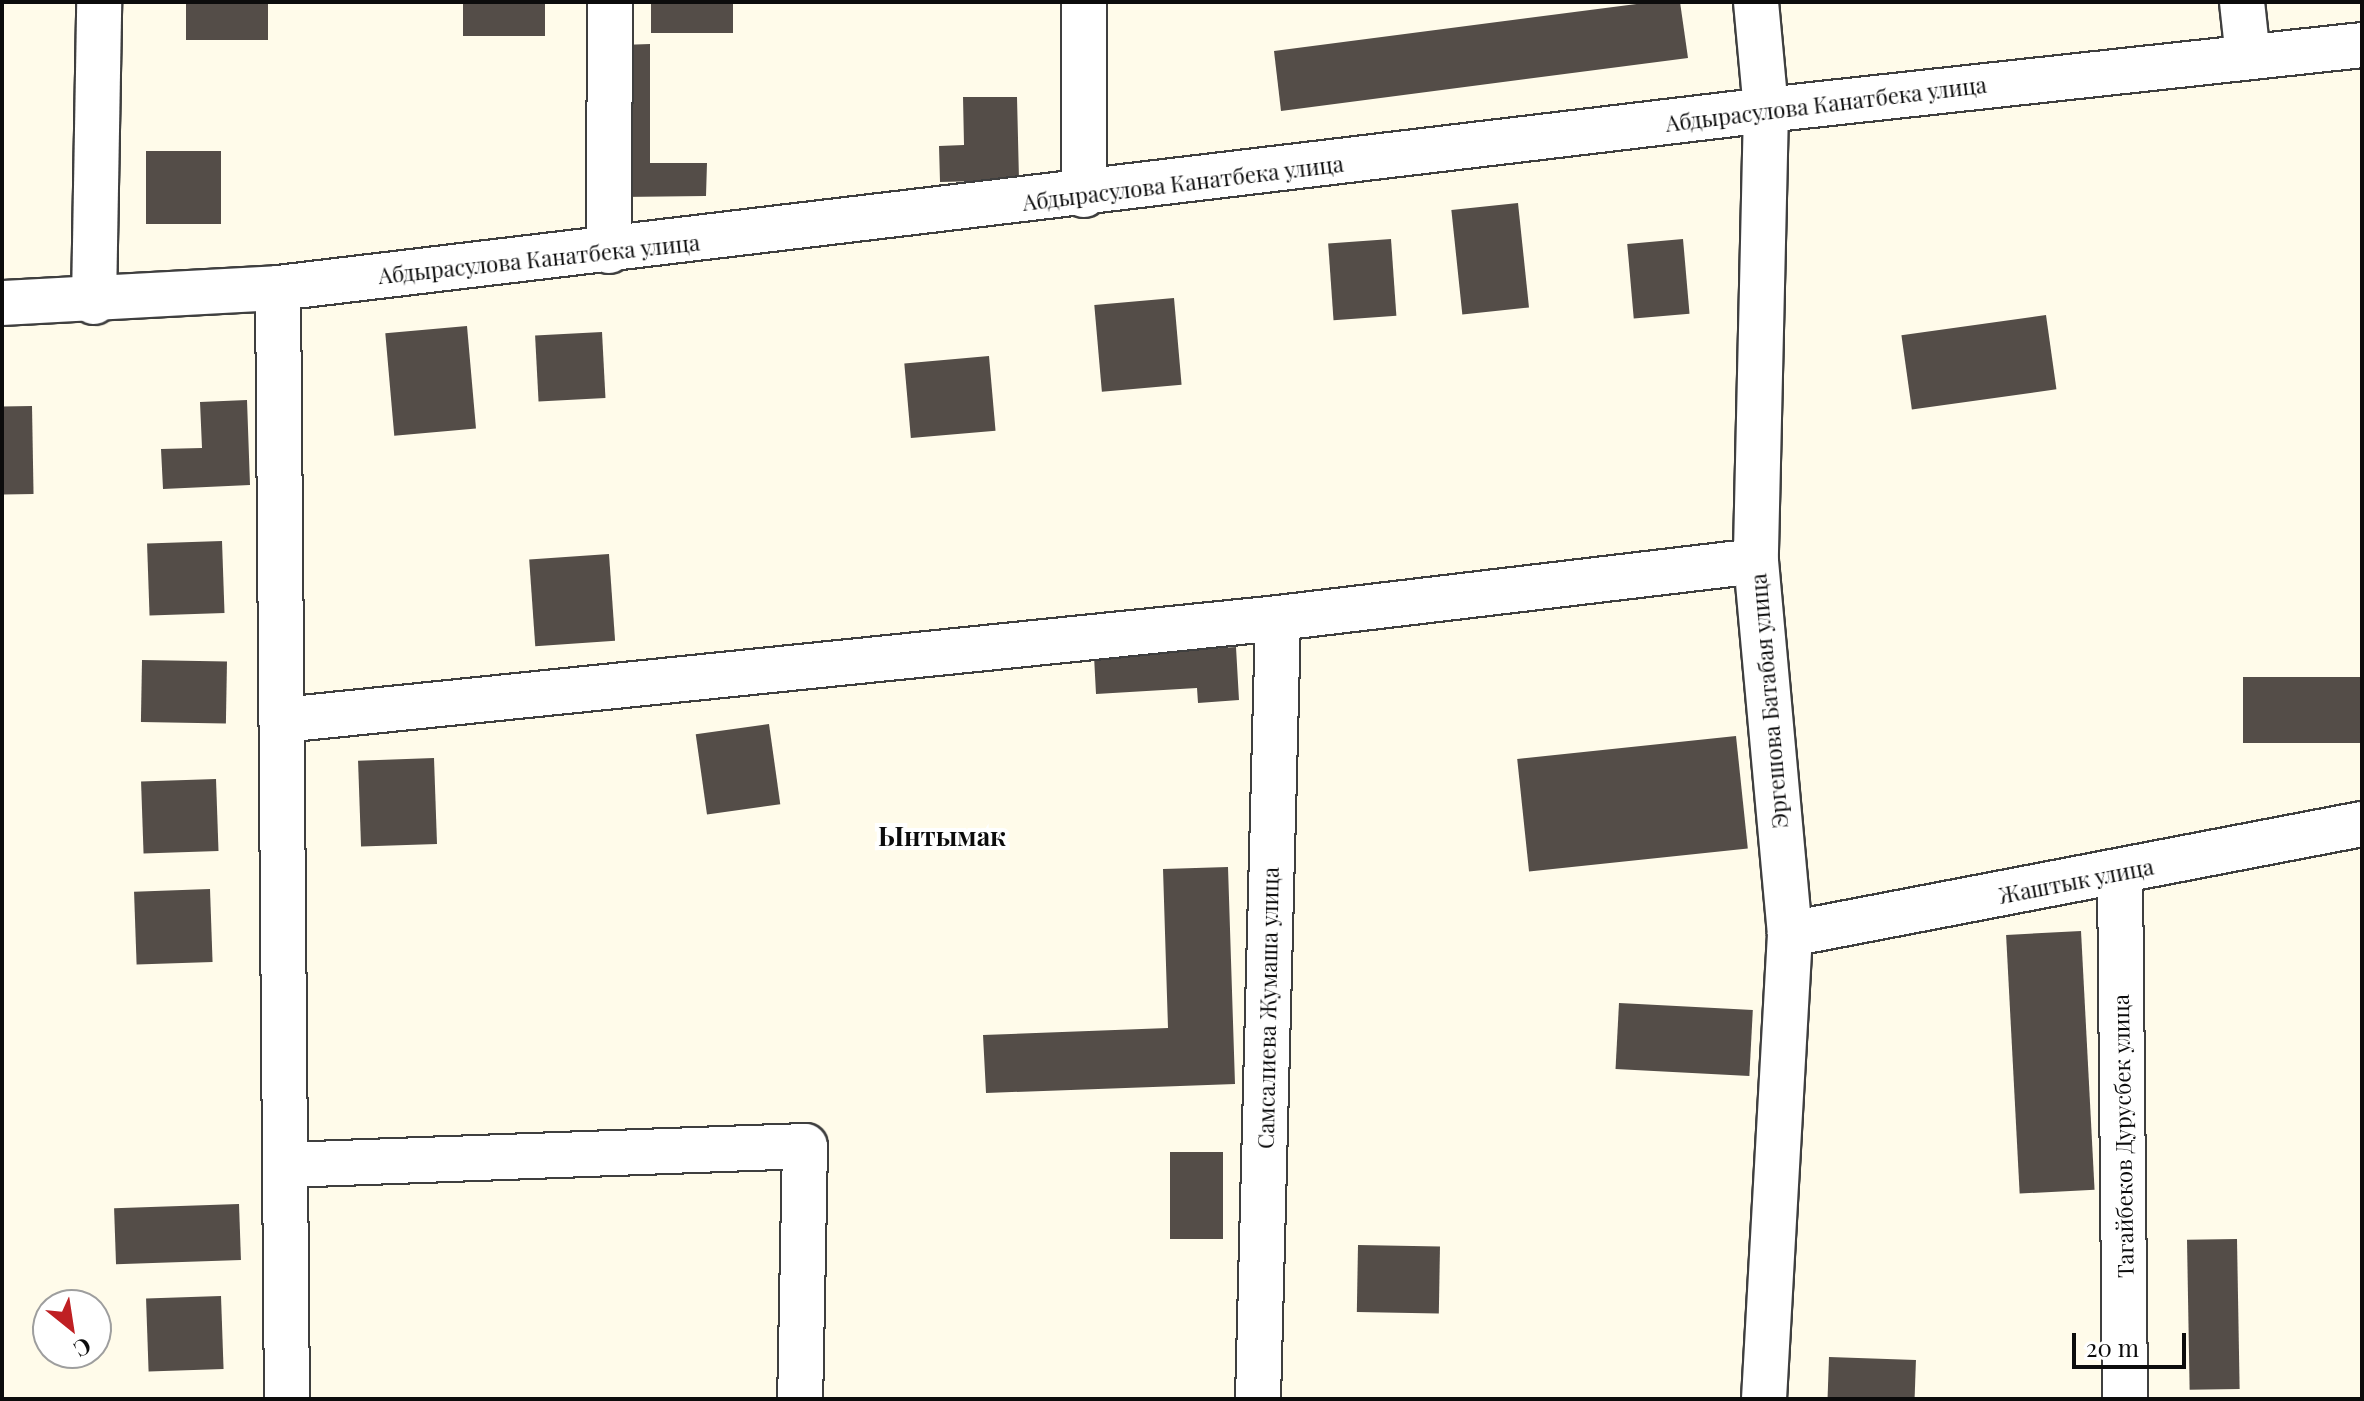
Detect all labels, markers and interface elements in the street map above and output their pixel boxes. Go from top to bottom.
street label: Абдырасулова Канатбека улица [1664,71,1988,137]
street label: Абдырасулова Канатбека улица [1021,150,1345,216]
street label: Абдырасулова Канатбека улица [377,229,701,289]
street label: Эргешова Батабая улица [1745,573,1793,829]
district label: Ынтымак [878,820,1006,852]
street label: Жаштык улица [1996,853,2156,909]
street label: Самсалиева Жумаша улица [1252,867,1284,1149]
street label: Тагайбеков Дурусбек улица [2107,994,2139,1278]
north arrow [32,1289,112,1369]
scale bar [2076,1317,2190,1367]
text: С [69,1331,97,1365]
text: 20 m [2086,1331,2139,1363]

